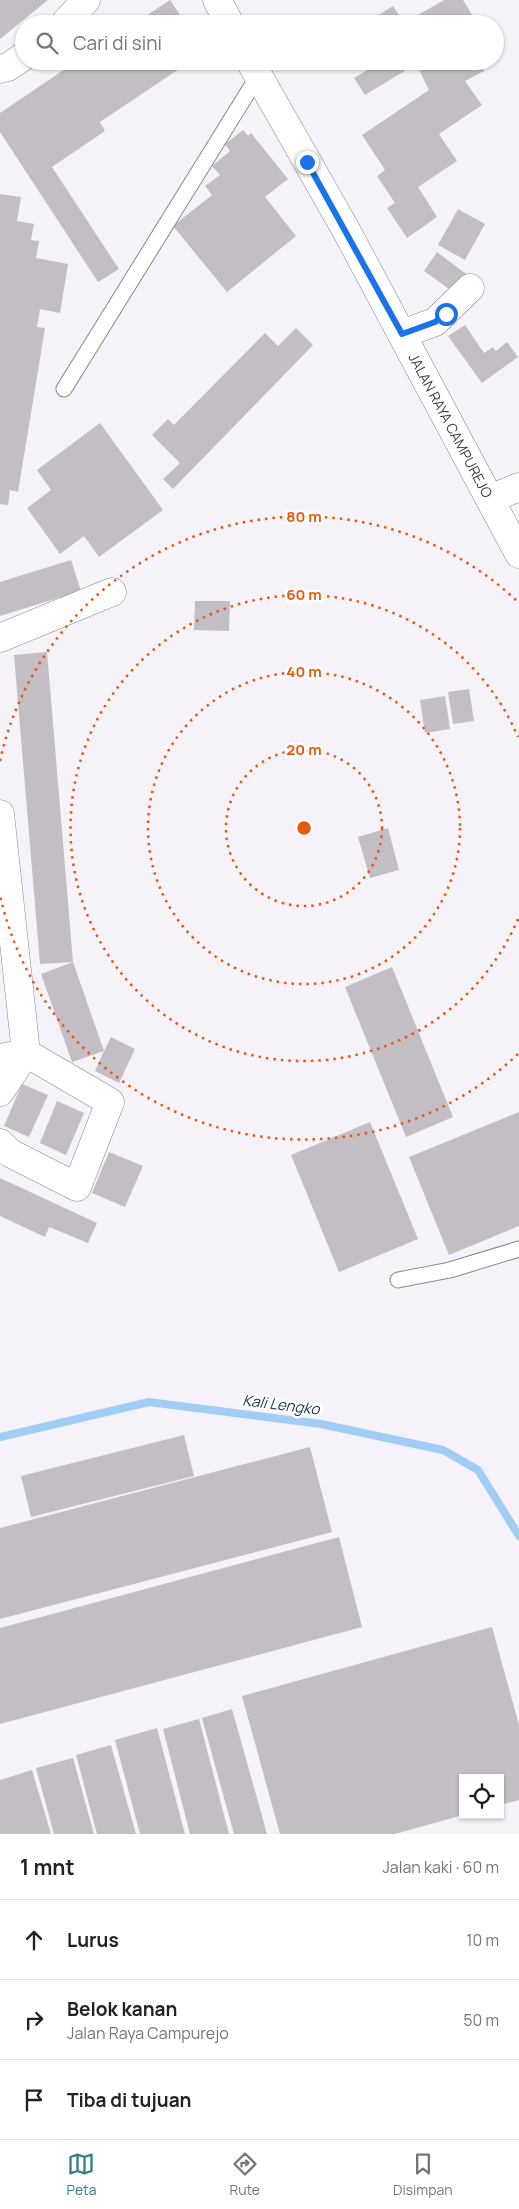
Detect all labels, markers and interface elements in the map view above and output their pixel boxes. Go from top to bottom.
search box [15,15,504,70]
icon: search [33,29,61,57]
text: Cari di sini [73,30,162,56]
route end [296,151,319,174]
route start [435,303,458,326]
street label: JALAN RAYA CAMPUREJO [405,350,497,501]
text: 80 m [286,506,322,527]
text: 60 m [286,584,322,605]
text: 40 m [286,661,322,682]
text: 20 m [286,739,322,760]
centre of rings [295,819,313,837]
water label: Kali Lengko [241,1389,322,1420]
map controls [459,1774,504,1819]
button: locate [459,1774,504,1819]
text: 1 mnt [20,1853,75,1881]
text: Jalan kaki · 60 m [382,1856,499,1878]
icon: ahead [20,1926,48,1954]
text: Lurus [67,1927,119,1953]
text: 10 m [466,1929,499,1951]
text: Belok kanan [67,1996,177,2022]
icon: right [20,2006,48,2034]
text: 50 m [463,2009,499,2031]
text: Jalan Raya Campurejo [67,2022,229,2044]
icon: arrive [20,2086,48,2114]
text: Tiba di tujuan [67,2087,191,2113]
tab: Peta [66,2150,96,2199]
tab: Rute [229,2150,260,2199]
tab: Disimpan [393,2150,453,2199]

